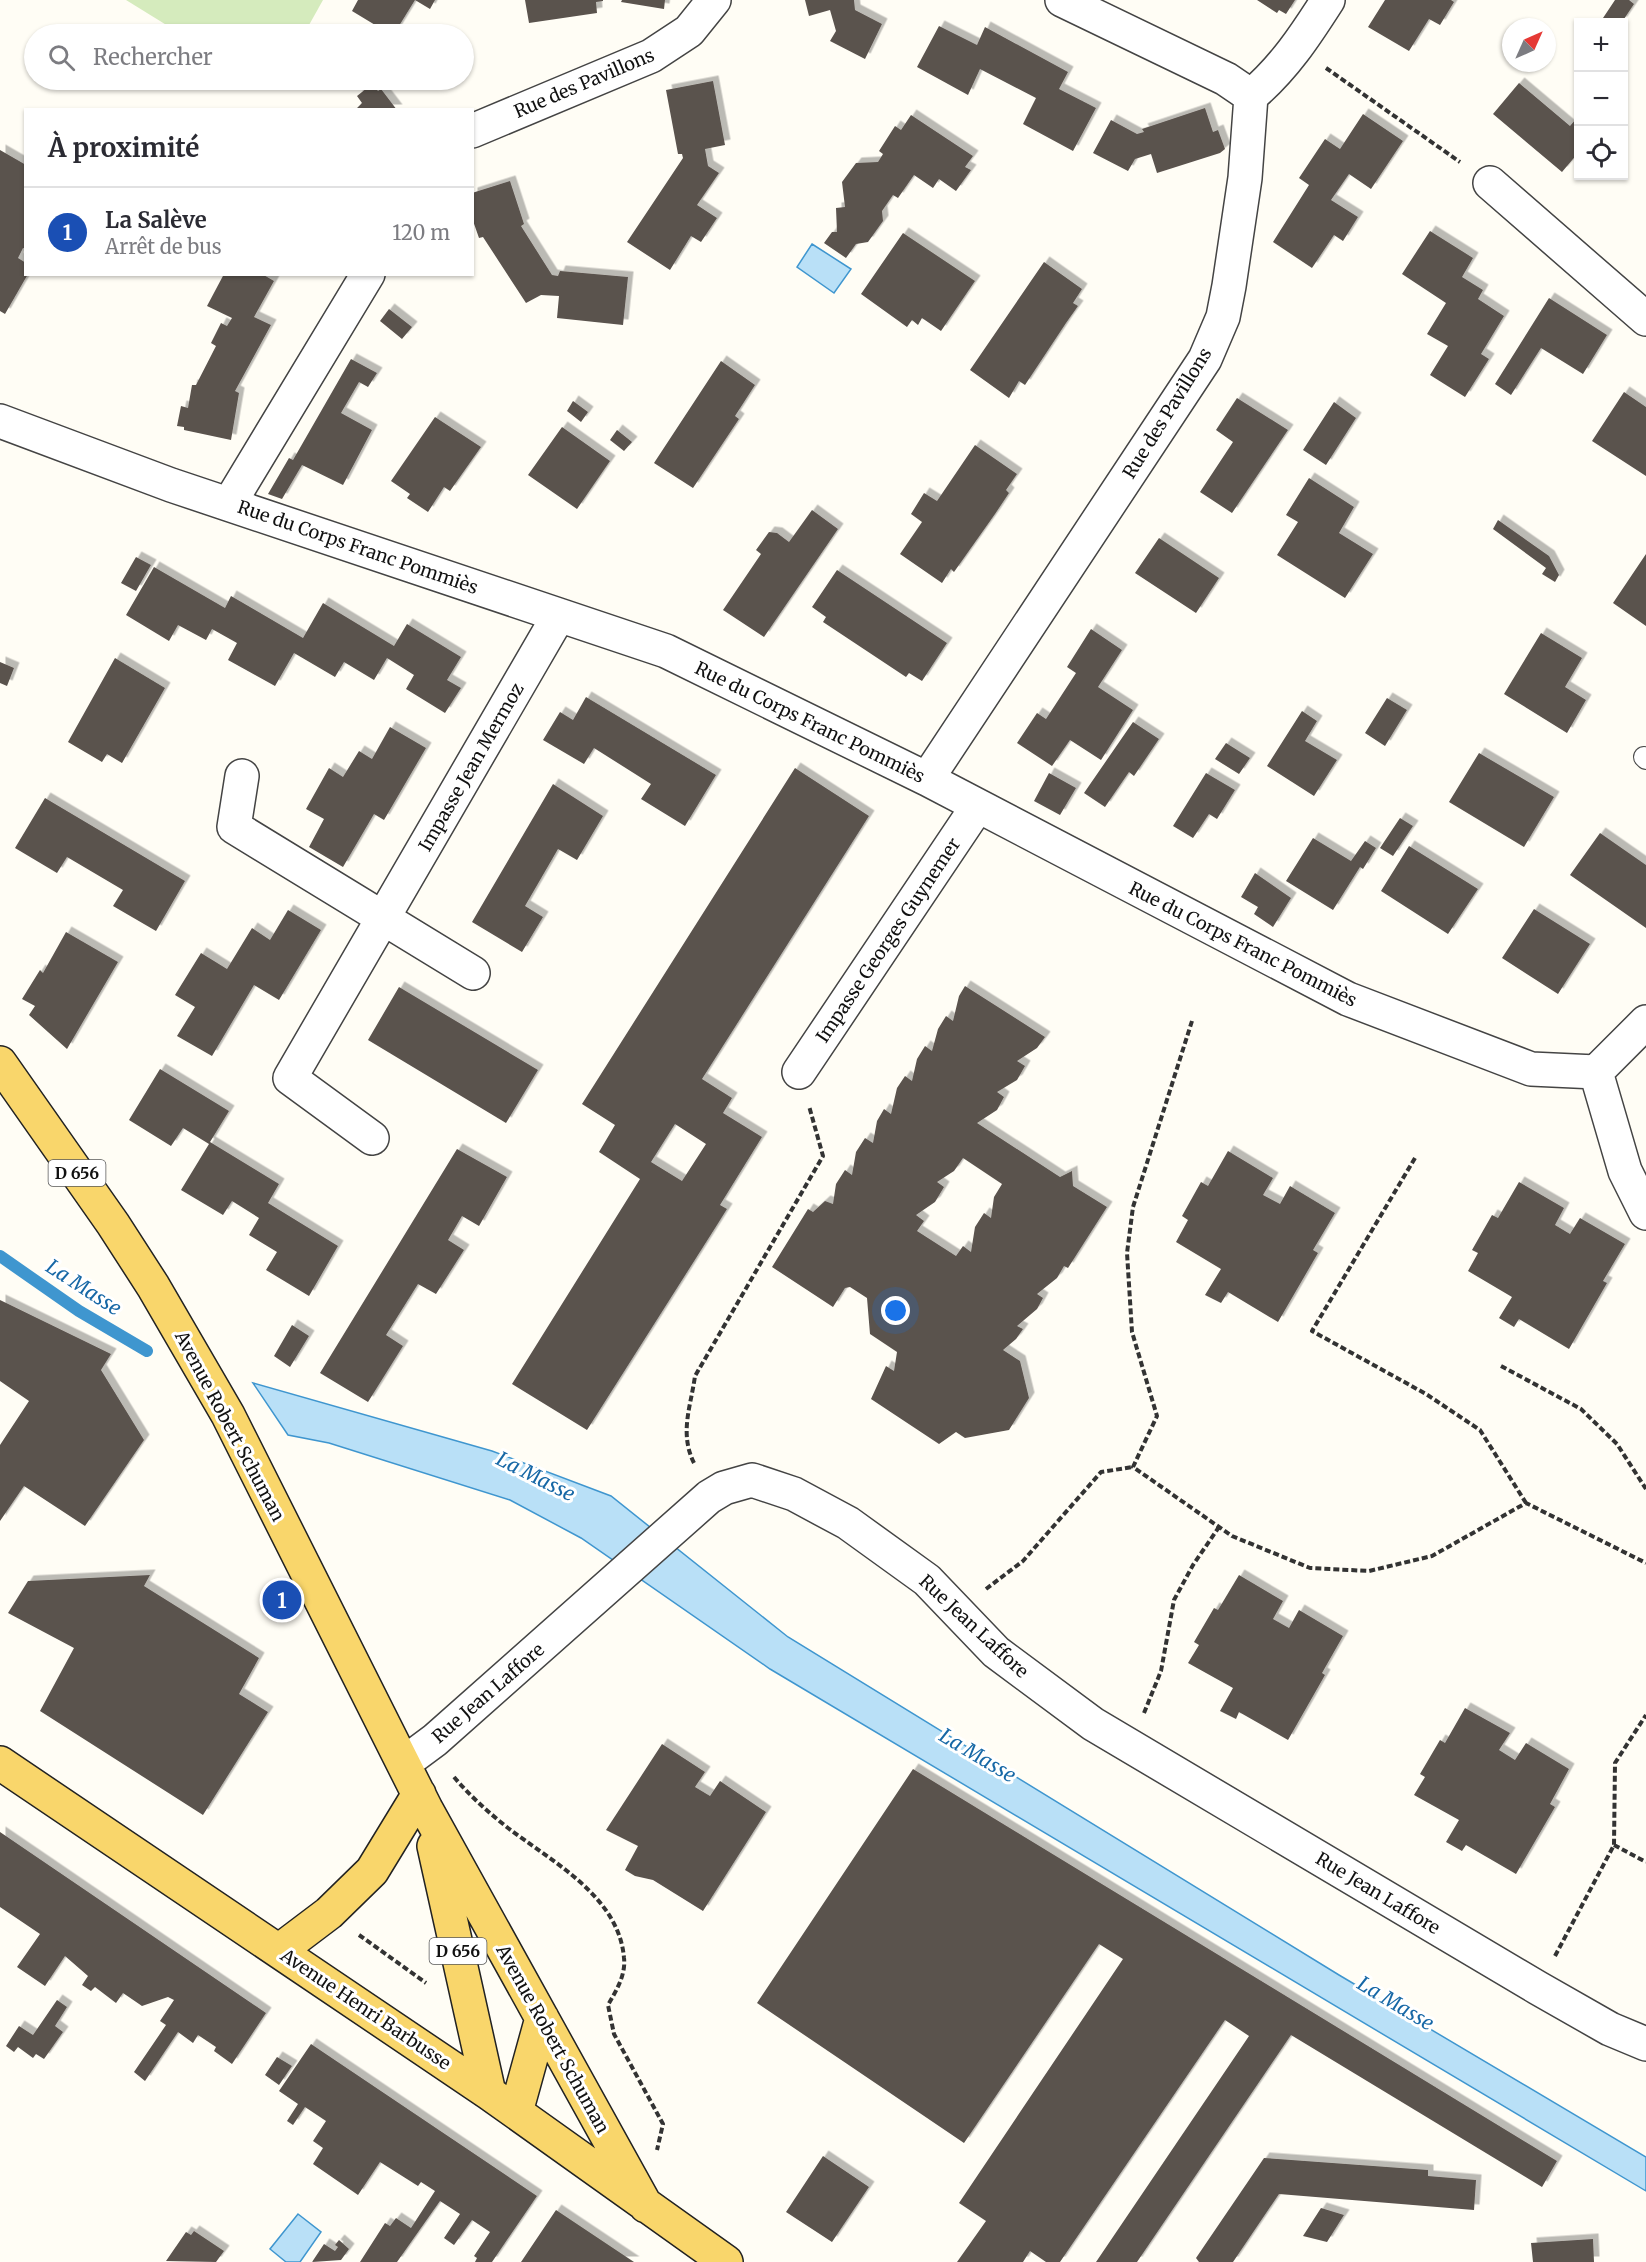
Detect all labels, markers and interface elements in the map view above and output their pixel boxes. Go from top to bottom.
north arrow [1502,18,1556,72]
map controls [1574,18,1628,180]
button: + [1574,18,1628,72]
search box [24,24,474,90]
icon: search [45,41,78,74]
text: Rechercher [93,43,213,71]
street label: Rue des Pavillons [510,43,658,123]
button: − [1574,72,1628,126]
button: locate [1574,126,1628,180]
text: À proximité [48,131,199,164]
text: La Salève [105,206,207,234]
text: 1 [63,220,72,245]
text: 120 m [392,220,450,245]
text: Arrêt de bus [105,234,221,259]
street label: Rue des Pavillons [1118,343,1217,483]
street label: Rue du Corps Franc Pommiès [235,495,481,599]
street label: Rue du Corps Franc Pommiès [691,656,929,788]
street label: Impasse Jean Mermoz [413,678,529,855]
street label: Impasse Georges Guynemer [811,833,965,1047]
street label: Rue du Corps Franc Pommiès [1125,876,1361,1012]
road number: D 656 [48,1160,106,1186]
water label: La Masse [42,1253,126,1321]
your location [881,1296,910,1325]
street label: Avenue Robert Schuman [170,1326,290,1525]
water label: La Masse [493,1446,579,1506]
street label: Rue Jean Laffore [915,1570,1033,1682]
pin: 1 [262,1578,302,1622]
street label: Rue Jean Laffore [427,1638,549,1748]
water label: La Masse [935,1722,1021,1788]
street label: Rue Jean Laffore [1312,1847,1444,1939]
road number: D 656 [430,1938,486,1964]
street label: Avenue Robert Schuman [491,1940,615,2137]
street label: Avenue Henri Barbusse [276,1943,455,2075]
water label: La Masse [1353,1970,1439,2036]

